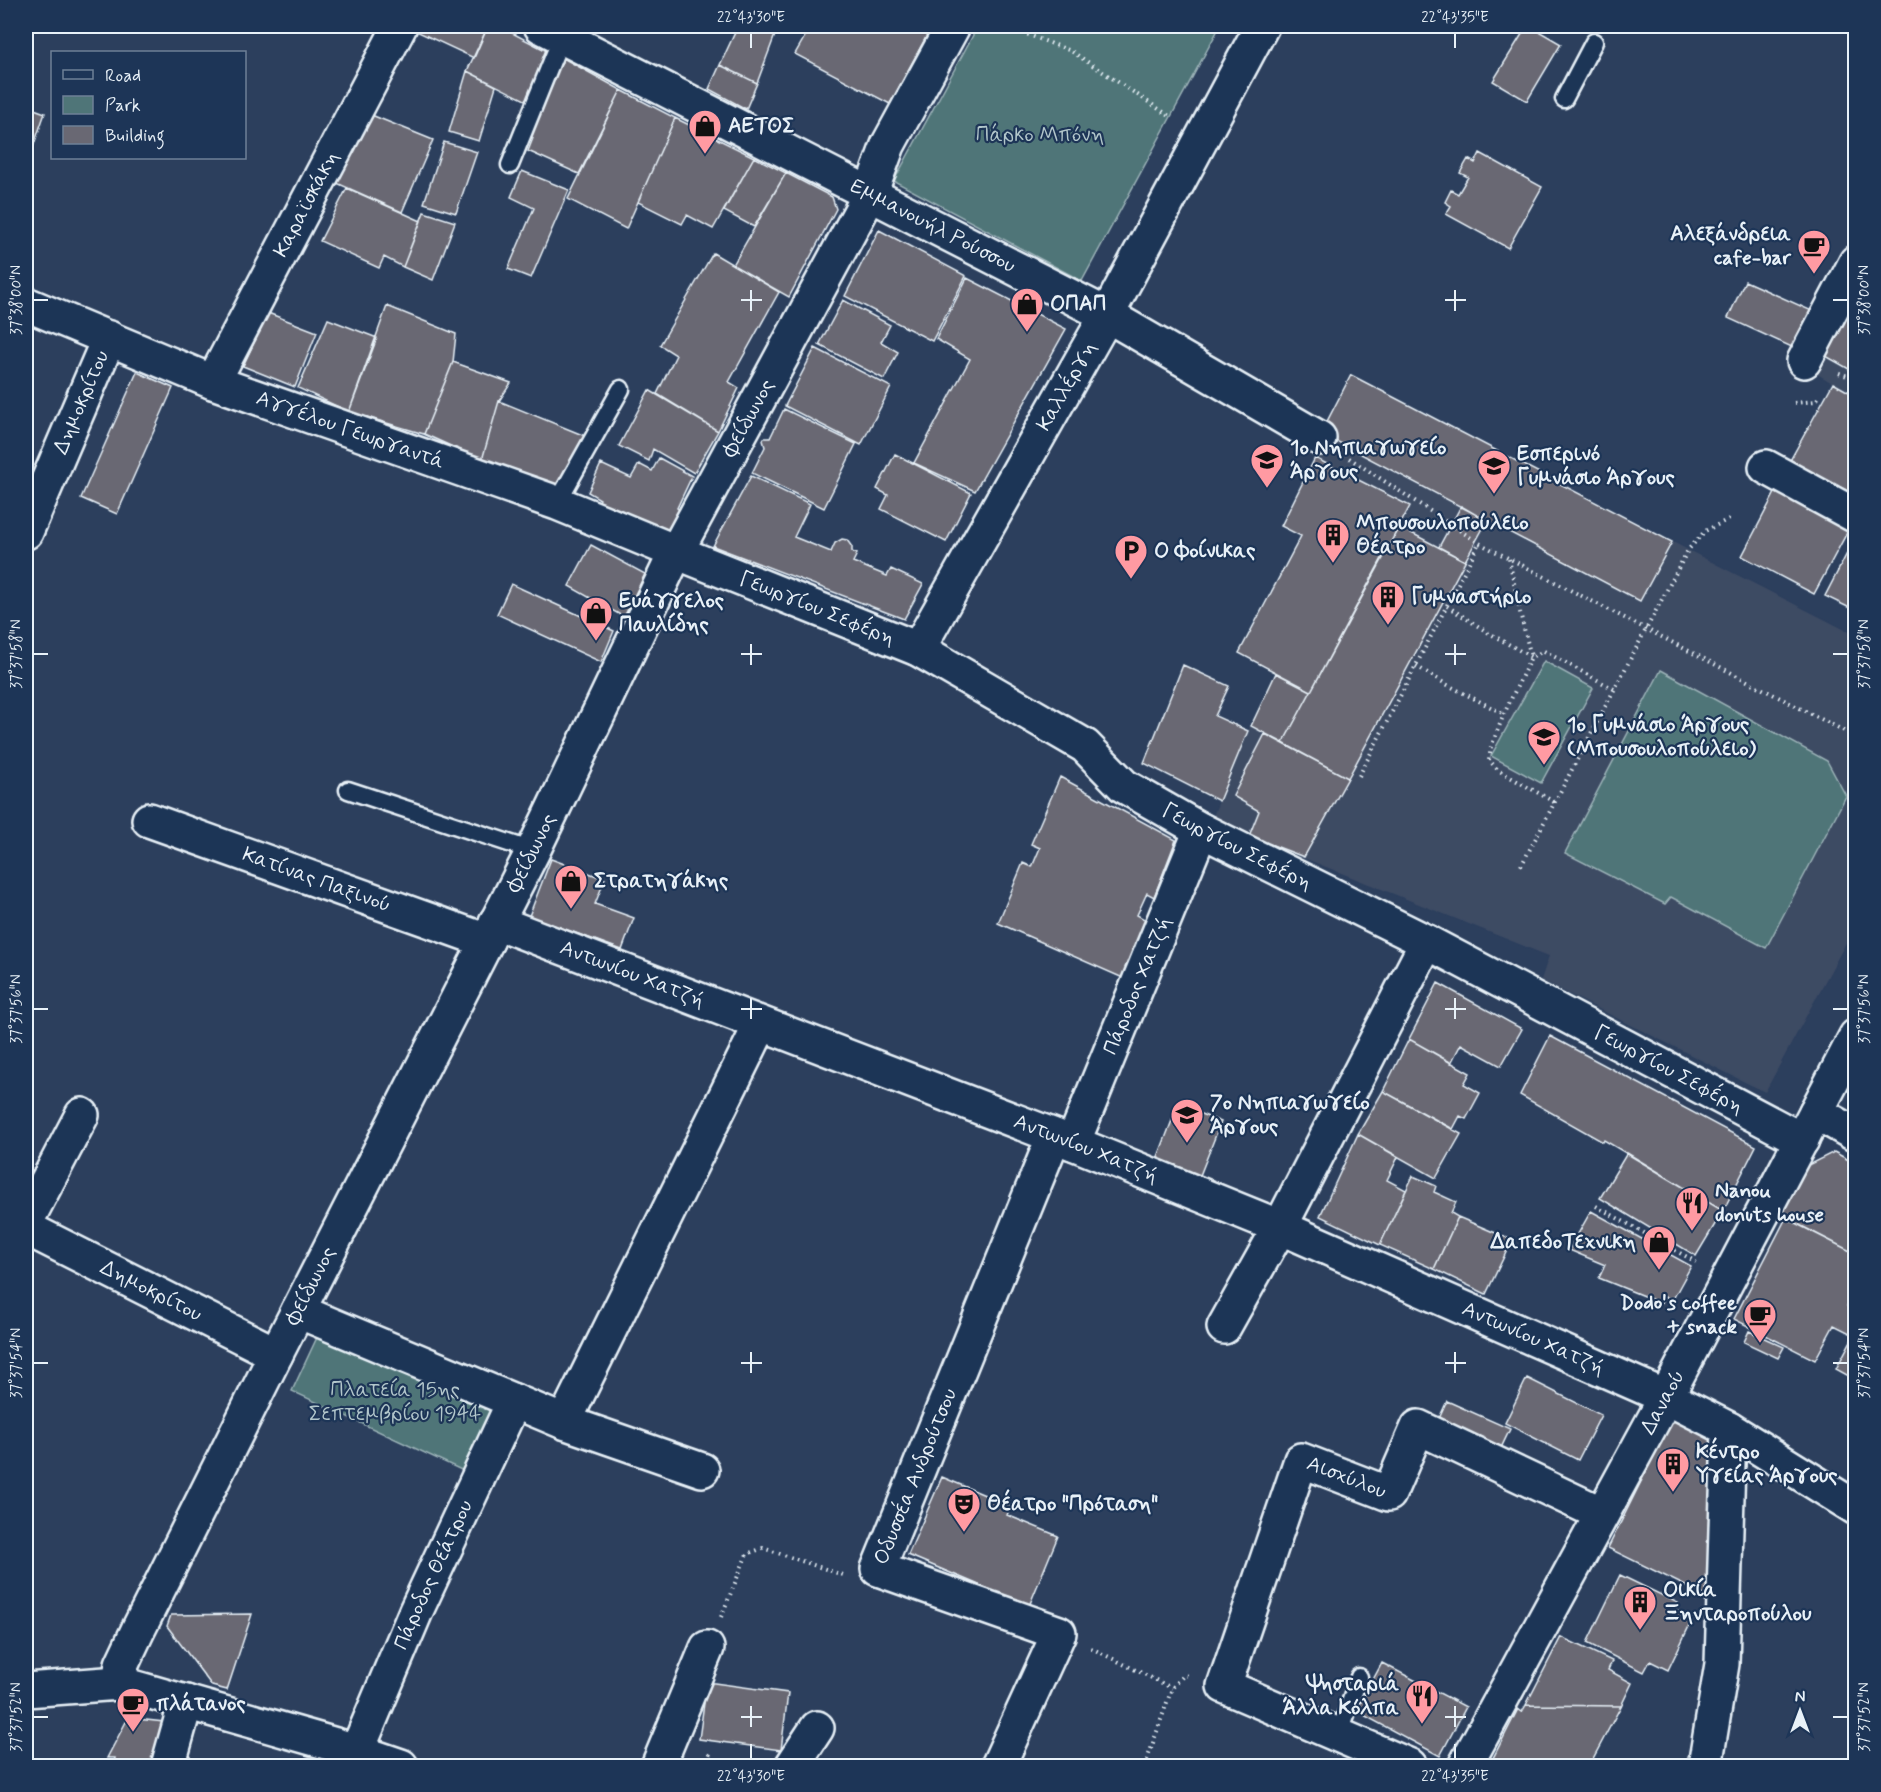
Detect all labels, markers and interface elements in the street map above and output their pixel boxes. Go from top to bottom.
text: 22°43'30"E [717,8,785,28]
text: 22°43'35"E [1421,8,1489,28]
legend [51,51,246,159]
text: Road [105,64,141,88]
text: Park [105,94,141,118]
shop icon: ΑΕΤΟΣ [687,108,723,155]
place label: ΑΕΤΟΣ [728,112,795,140]
park label: Πάρκο Μπόνη [976,121,1104,149]
text: Building [105,124,165,150]
street label: Καραϊσκάκη [267,146,346,262]
street label: Εμμανουήλ Ρούσσου [845,172,1020,280]
place label: Αλεξάνδρεια cafe-bar [1670,220,1792,272]
cafe icon: Αλεξάνδρεια cafe-bar [1796,228,1832,275]
text: 37°38'00"N [7,265,27,335]
text: 37°38'00"N [1855,265,1875,335]
shop icon: ΟΠΑΠ [1009,286,1045,333]
place label: ΟΠΑΠ [1050,290,1106,318]
street label: Καλλέργη [1030,336,1103,436]
street label: Δημοκρίτου [47,346,116,459]
street label: Φείδωνος [716,374,781,463]
street label: Αγγέλου Γεωργαντά [252,384,448,476]
place label: 1ο Νηπιαγωγείο Άργους [1290,434,1446,486]
place label: Εσπερινό Γυμνάσιο Άργους [1517,440,1675,492]
school or university icon: 1ο Νηπιαγωγείο Άργους [1249,442,1285,489]
school or university icon: Εσπερινό Γυμνάσιο Άργους [1476,448,1512,495]
place label: Μπουσουλοπούλειο Θέατρο [1356,509,1529,561]
building icon: Μπουσουλοπούλειο Θέατρο [1315,517,1351,564]
parking icon: Ο Φοίνικας [1113,533,1149,580]
place label: Ο Φοίνικας [1154,537,1255,565]
street label: Γεωργίου Σεφέρη [735,565,899,652]
building icon: Γυμναστήριο [1370,579,1406,626]
place label: Γυμναστήριο [1411,583,1531,611]
place label: Ευάγγελος Παυλίδης [619,587,724,639]
shop icon: Ευάγγελος Παυλίδης [578,595,614,642]
text: 37°37'58"N [7,619,27,689]
text: 37°37'58"N [1855,619,1875,689]
place label: 1ο Γυμνάσιο Άργους (Μπουσουλοπούλειο) [1567,711,1757,763]
school or university icon: 1ο Γυμνάσιο Άργους (Μπουσουλοπούλειο) [1526,719,1562,766]
street label: Γεωργίου Σεφέρη [1157,796,1317,897]
street label: Φείδωνος [500,809,563,898]
street label: Κατίνας Παξινού [239,841,395,919]
shop icon: Στρατηγάκης [553,863,589,910]
place label: Στρατηγάκης [594,867,728,895]
street label: Πάροδος Χατζή [1097,912,1178,1059]
street label: Αντωνίου Χατζή [556,934,709,1015]
text: 37°37'56"N [7,974,27,1044]
text: 37°37'56"N [1855,974,1875,1044]
street label: Γεωργίου Σεφέρη [1589,1019,1748,1121]
place label: 7ο Νηπιαγωγείο Άργους [1210,1089,1370,1141]
school or university icon: 7ο Νηπιαγωγείο Άργους [1169,1097,1205,1144]
street label: Αντωνίου Χατζή [1010,1108,1162,1190]
place label: Nanou donuts house [1715,1177,1824,1229]
restaurant icon: Nanou donuts house [1674,1185,1710,1232]
shop icon: ΔαπεδοΤεχνικη [1641,1224,1677,1271]
place label: ΔαπεδοΤεχνικη [1489,1228,1636,1256]
street label: Φείδωνος [279,1242,343,1331]
street label: Δημοκρίτου [95,1254,207,1328]
place label: Dodo's coffee + snack [1620,1289,1737,1341]
street label: Αντωνίου Χατζή [1458,1295,1609,1382]
cafe icon: Dodo's coffee + snack [1742,1297,1778,1344]
text: 37°37'54"N [7,1328,27,1398]
text: 37°37'54"N [1855,1328,1875,1398]
street label: Δαναού [1634,1365,1692,1440]
park label: Πλατεία 15ης Σεπτεμβρίου 1944 [309,1376,481,1428]
street label: Οδυσσέα Ανδρούτσου [867,1384,964,1569]
place label: Κέντρο Υγείας Άργους [1696,1437,1838,1490]
building icon: Κέντρο Υγείας Άργους [1655,1446,1691,1493]
street label: Αισχύλου [1303,1450,1390,1506]
theatre icon: Θέατρο "Πρόταση" [946,1486,982,1533]
place label: Θέατρο "Πρόταση" [987,1489,1158,1518]
street label: Πάροδος Θεάτρου [387,1495,480,1654]
place label: Οικία Ξηνταροπούλου [1663,1576,1812,1628]
building icon: Οικία Ξηνταροπούλου [1622,1584,1658,1631]
place label: Ψησταριά Άλλα Κόλπα [1283,1670,1400,1722]
restaurant icon: Ψησταριά Άλλα Κόλπα [1404,1678,1440,1725]
north arrow [1770,1681,1830,1741]
text: 37°37'52"N [7,1682,27,1752]
text: 37°37'52"N [1855,1682,1875,1752]
cafe icon: πλάτανος [115,1686,151,1733]
text: N [1795,1687,1805,1708]
place label: πλάτανος [156,1690,246,1718]
text: 22°43'30"E [717,1767,785,1787]
text: 22°43'35"E [1421,1767,1489,1787]

